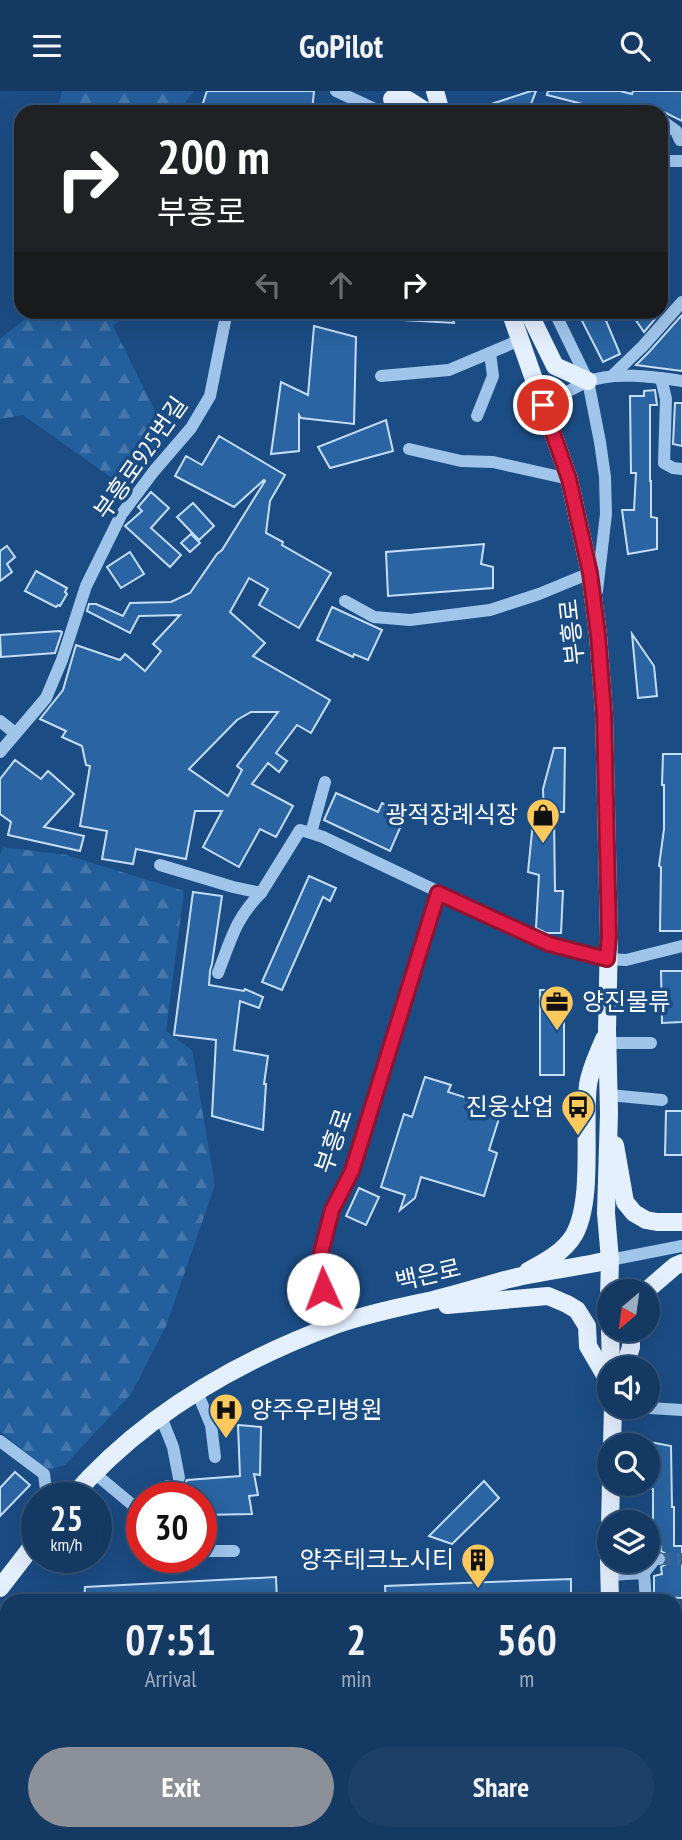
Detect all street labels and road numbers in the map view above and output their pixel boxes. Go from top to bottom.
street label: 부흥로925번길 [87,390,194,525]
street label: 부흥로 [553,597,590,667]
street label: 부흥로 [308,1104,359,1177]
street label: 백은로 [392,1252,464,1297]

